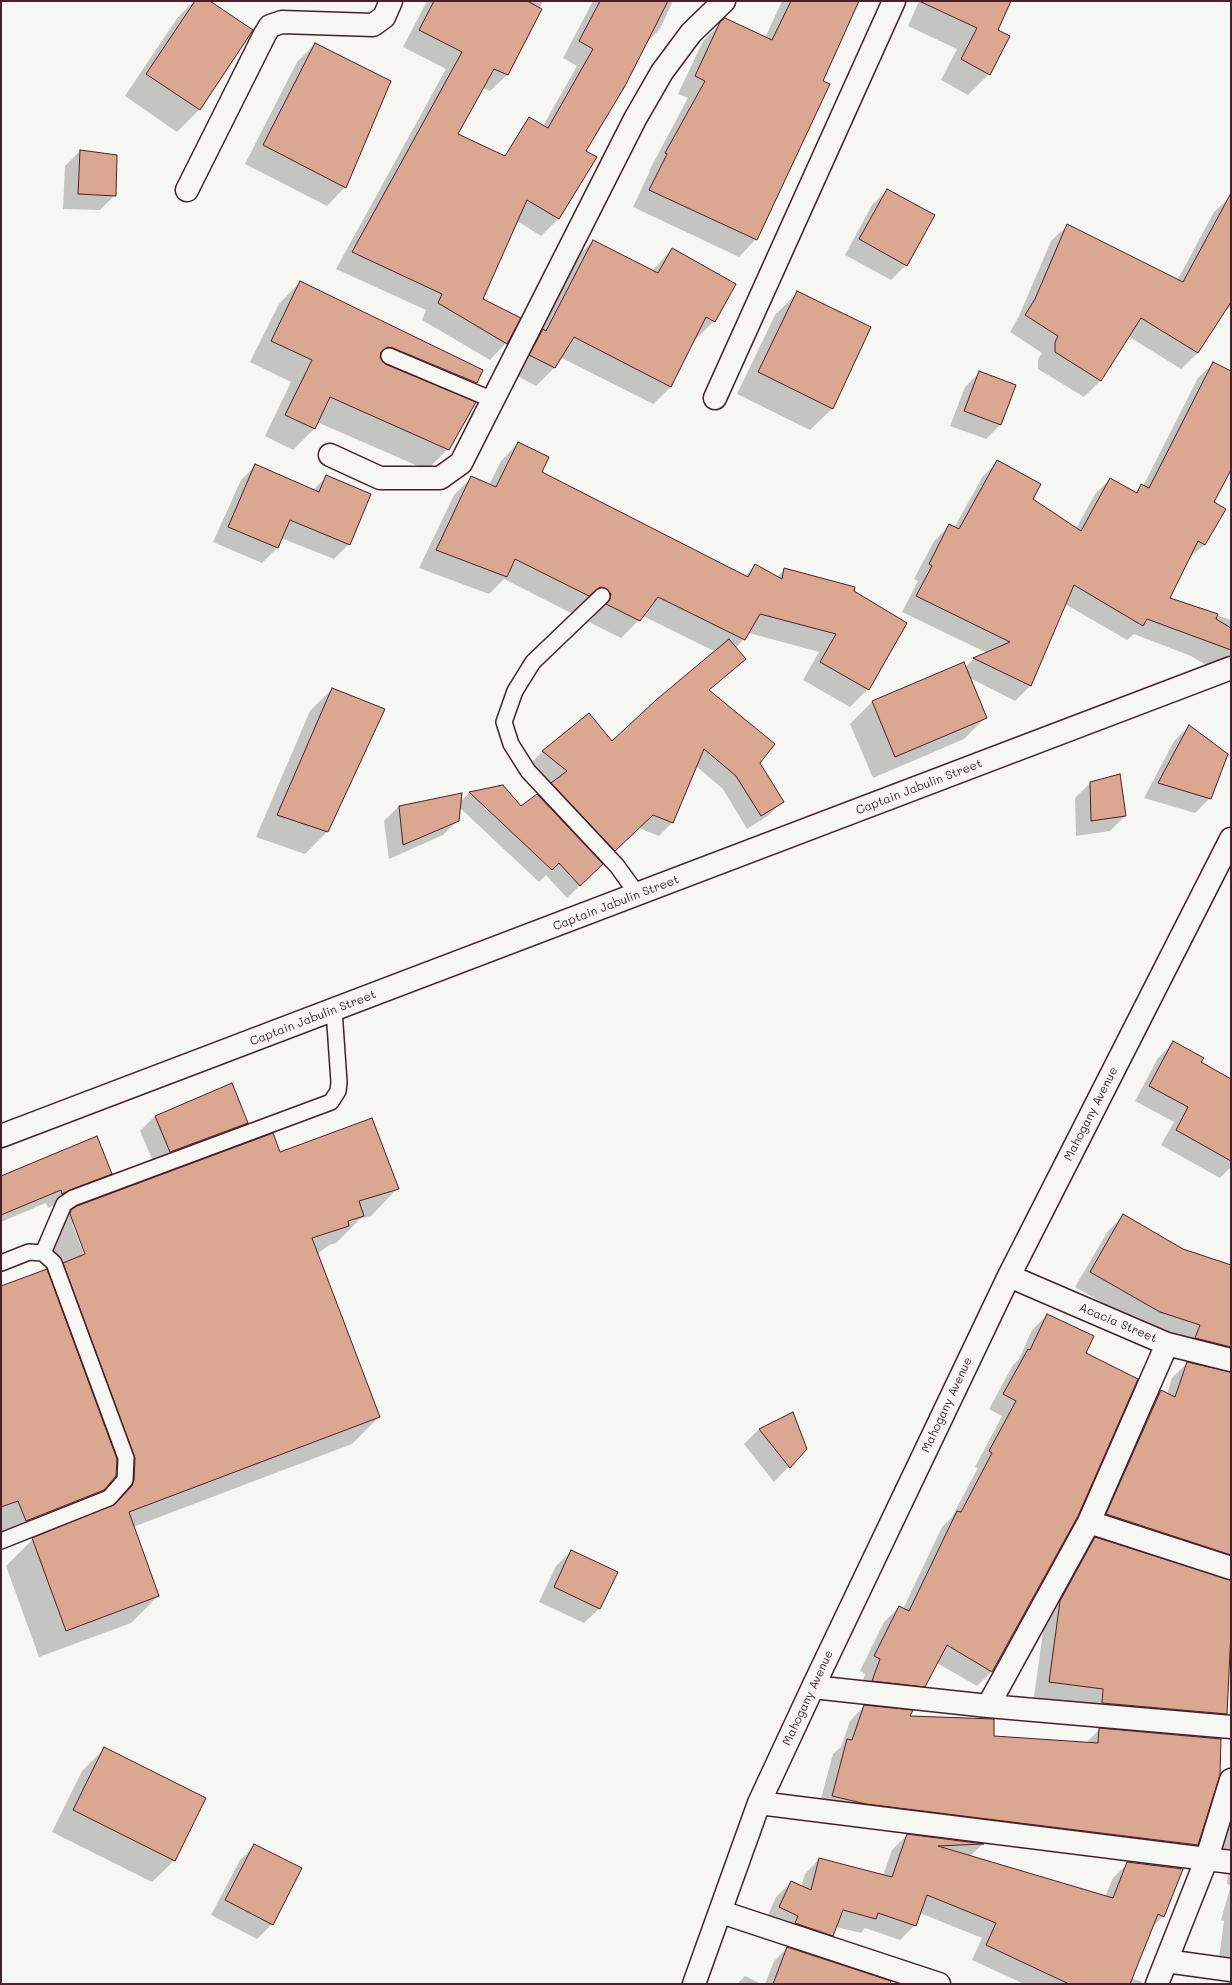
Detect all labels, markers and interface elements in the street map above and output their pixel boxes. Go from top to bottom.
street label: Captain Jabulin Street [854,756,984,818]
street label: Captain Jabulin Street [551,872,681,934]
street label: Captain Jabulin Street [248,987,378,1049]
street label: Mahogany Avenue [1061,1065,1121,1163]
street label: Acacia Street [1077,1300,1159,1346]
street label: Mahogany Avenue [919,1355,975,1455]
street label: Mahogany Avenue [780,1648,836,1748]

